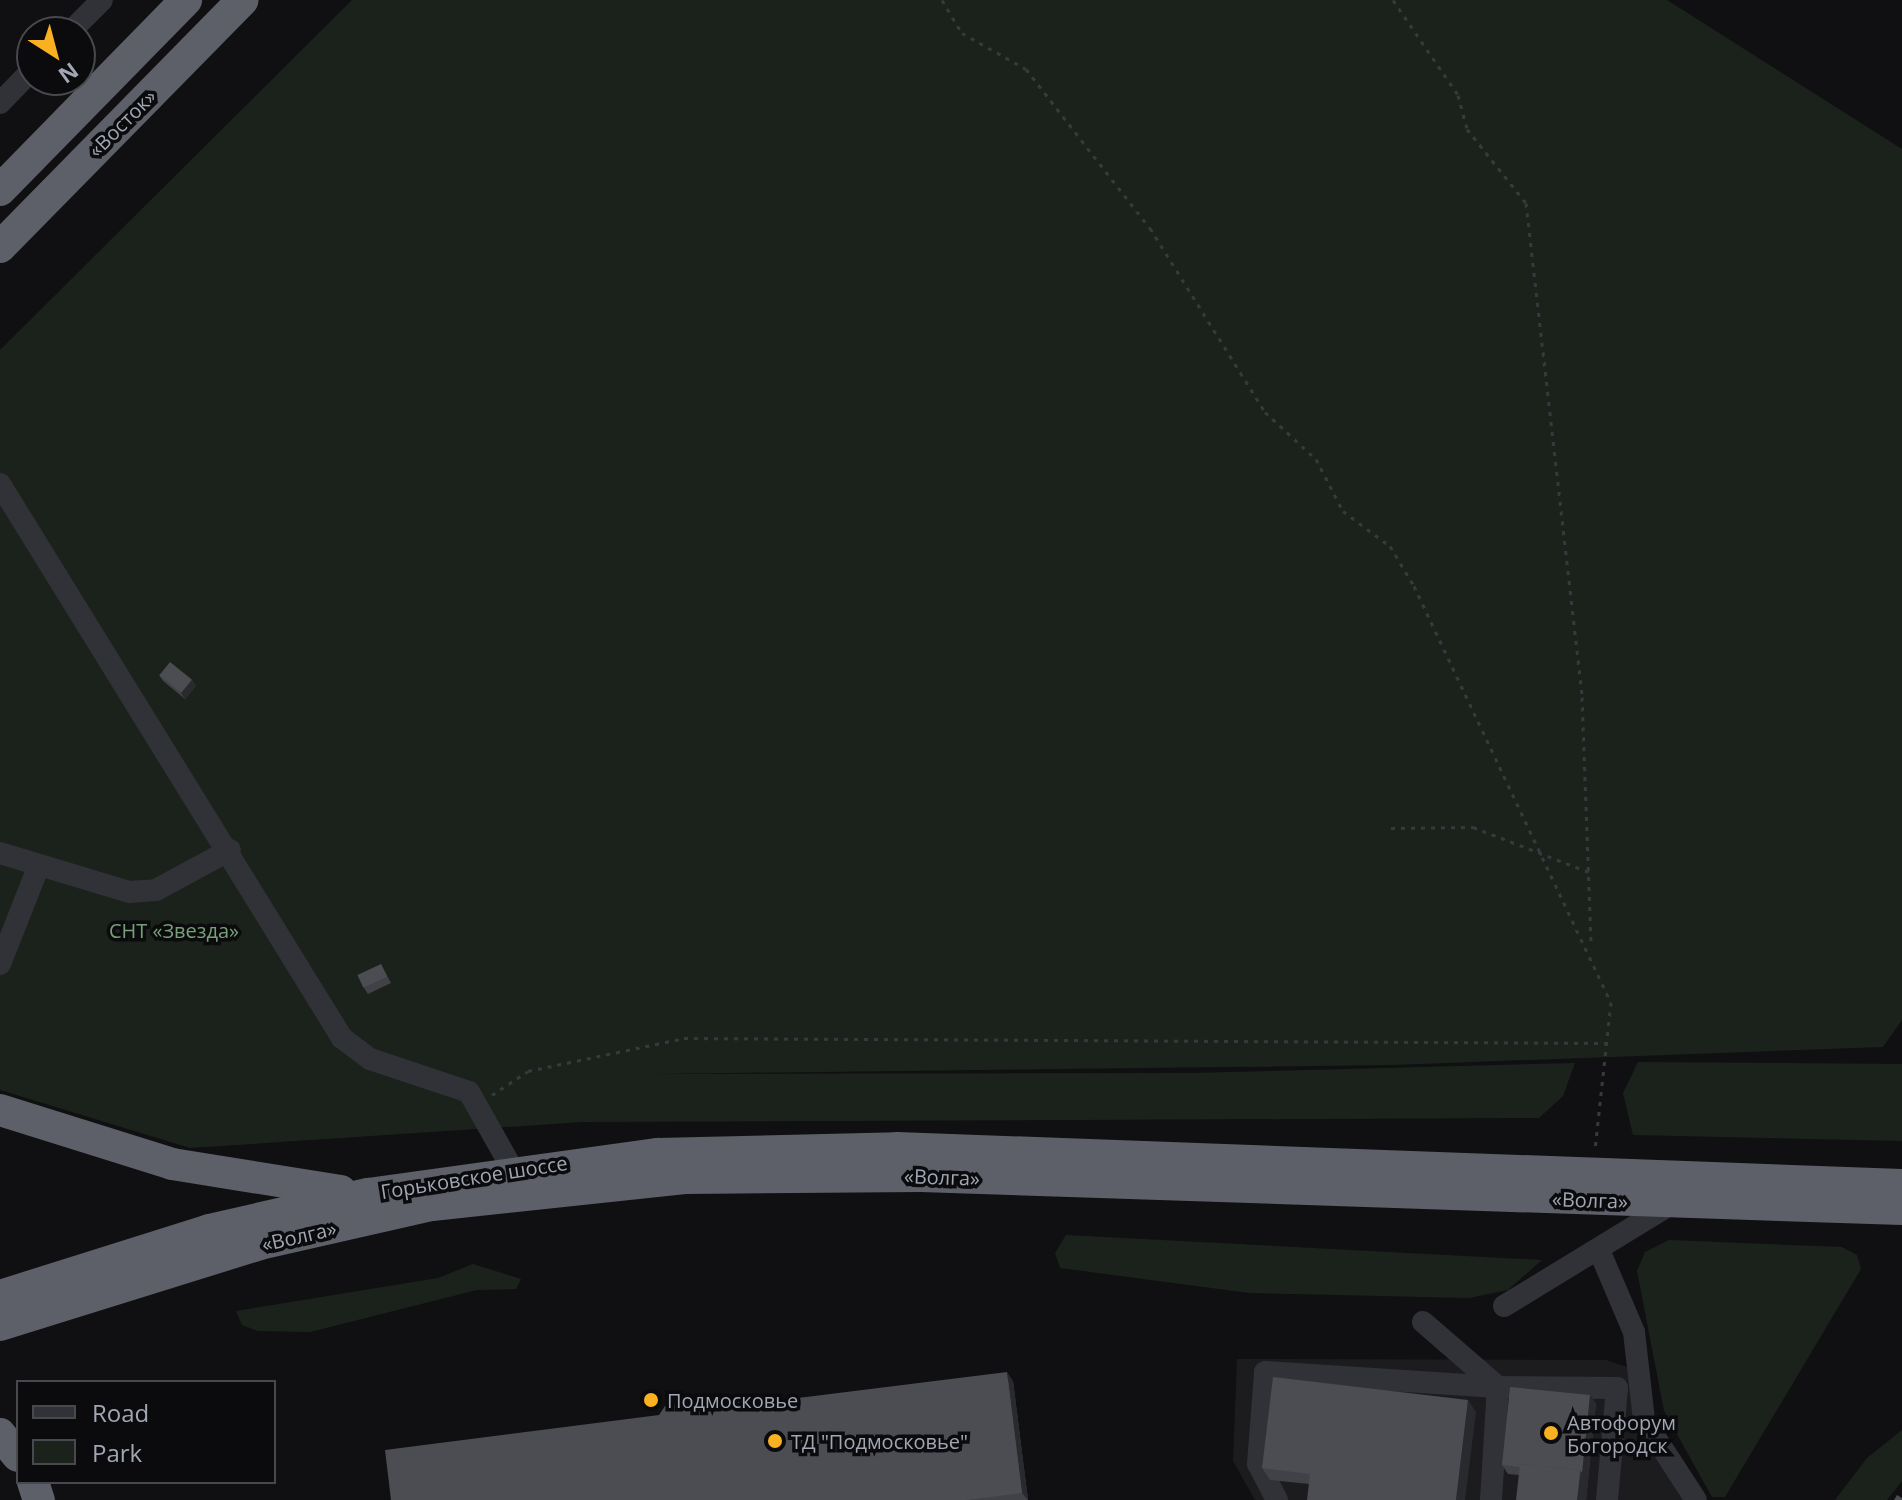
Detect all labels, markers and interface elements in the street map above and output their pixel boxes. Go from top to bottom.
north arrow [16,16,96,96]
text: N [53,56,85,91]
street label: «Восток» [83,84,161,162]
park label: СНТ «Звезда» [109,918,239,942]
street label: Горьковское шоссе [379,1150,569,1204]
street label: «Волга» [904,1164,980,1190]
street label: «Волга» [1552,1187,1628,1213]
street label: «Волга» [259,1216,339,1256]
legend [16,1380,276,1484]
place label: Подмосковье [667,1388,798,1412]
marker: Подмосковье [642,1391,660,1409]
text: Road [92,1396,149,1429]
place label: Автофорум Богородск [1567,1410,1676,1457]
marker: Автофорум Богородск [1542,1424,1560,1442]
place label: ТД "Подмосковье" [791,1429,968,1453]
marker: ТД "Подмосковье" [766,1432,784,1450]
text: Park [92,1436,142,1469]

